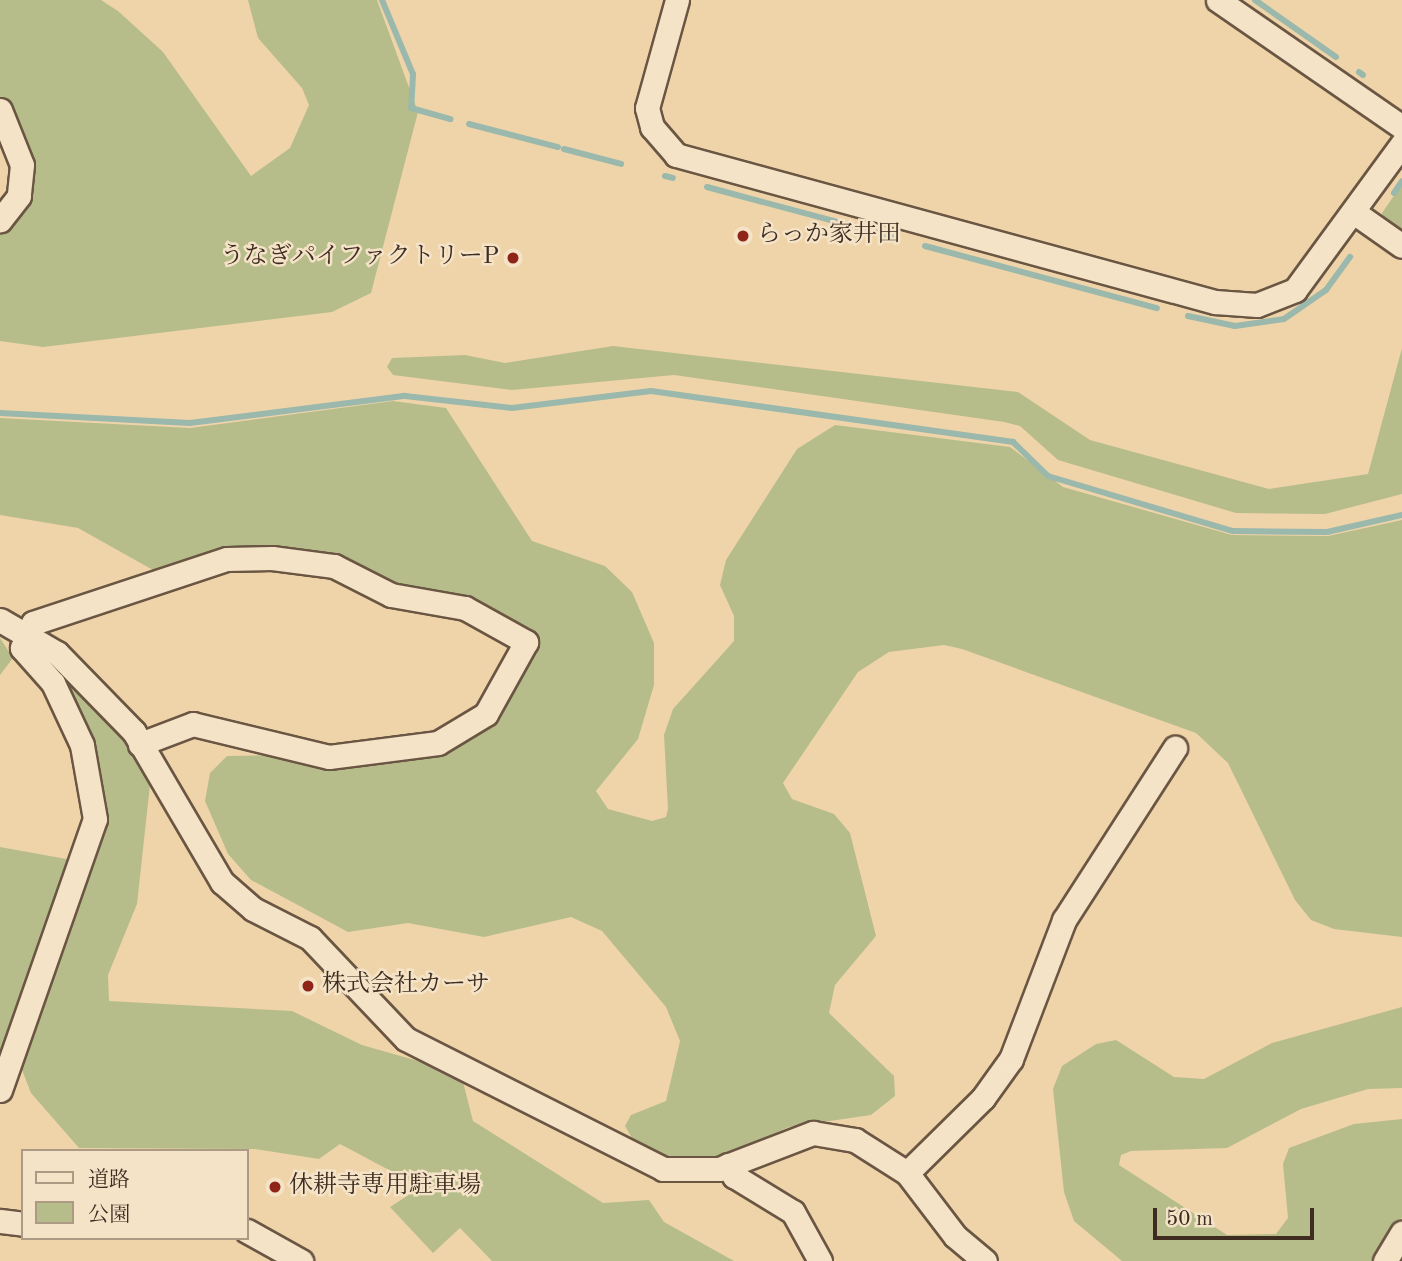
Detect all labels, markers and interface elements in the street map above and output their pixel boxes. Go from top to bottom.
place label: らっか家井田 [757,222,901,250]
marker: らっか家井田 [735,228,751,244]
place label: うなぎパイファクトリーP [219,244,499,272]
marker: うなぎパイファクトリーP [505,250,521,266]
place label: 株式会社カーサ [322,972,490,1000]
marker: 株式会社カーサ [300,978,316,994]
legend [21,1149,248,1240]
text: 道路 [88,1170,130,1191]
place label: 休耕寺専用駐車場 [289,1173,481,1201]
marker: 休耕寺専用駐車場 [267,1179,283,1195]
scale bar [1157,1194,1318,1238]
text: 公園 [88,1205,130,1226]
text: 50 m [1166,1209,1213,1230]

